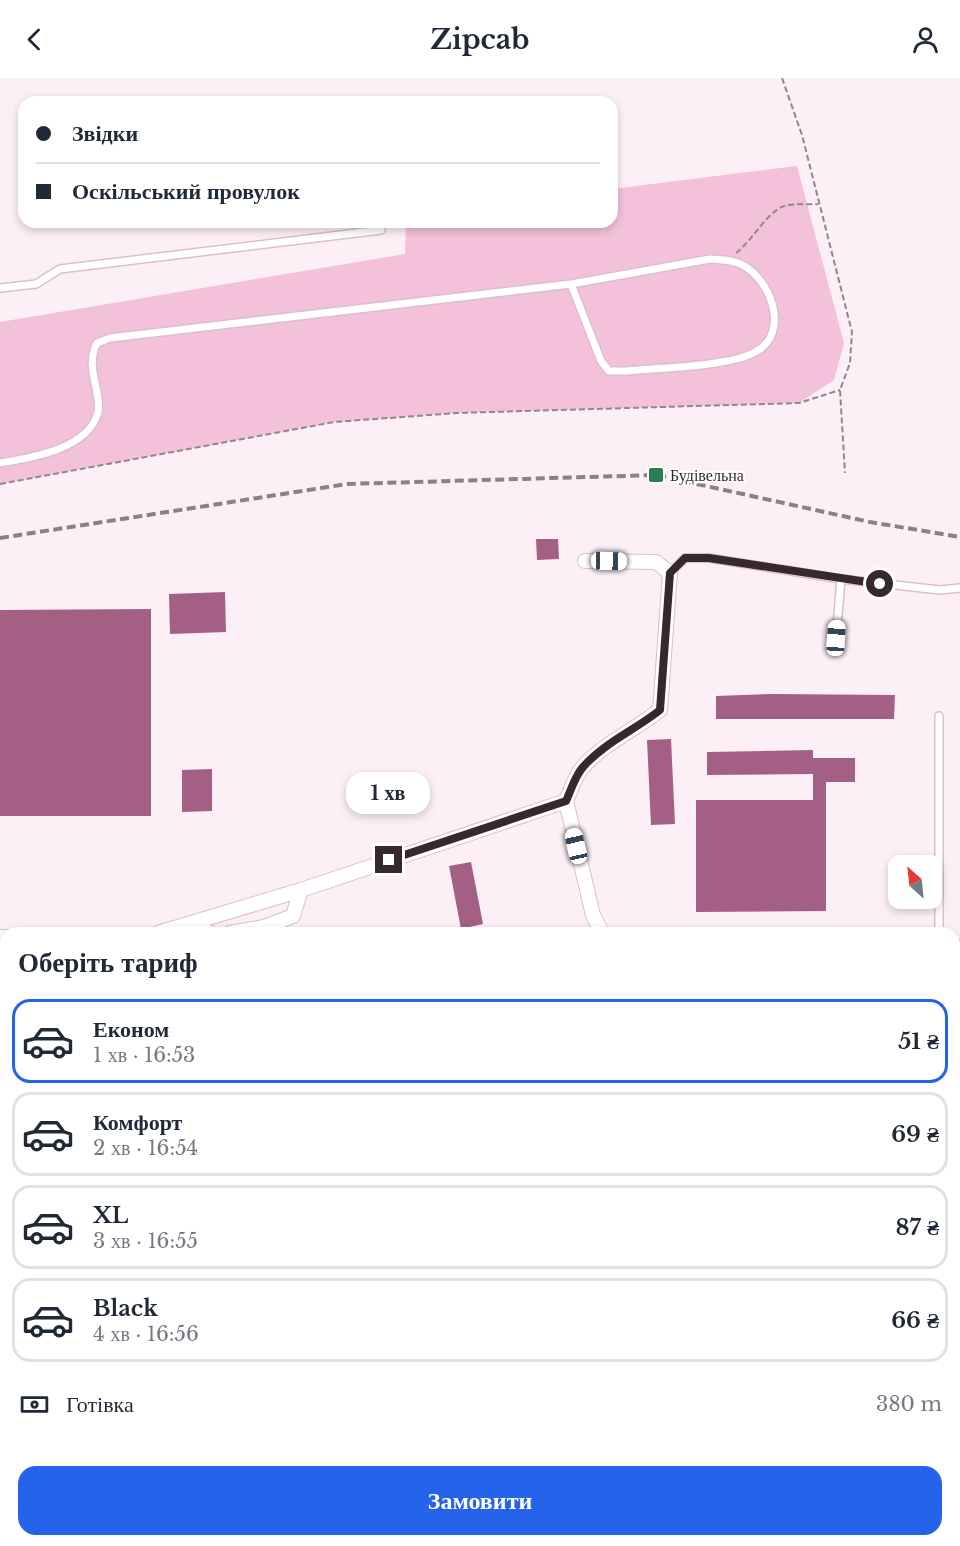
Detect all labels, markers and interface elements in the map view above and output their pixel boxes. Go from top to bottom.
icon: back [18,23,51,56]
text: Zipcab [430,23,530,56]
icon: person [909,23,942,56]
text: Звідки [72,120,138,147]
text: Оскільський провулок [72,178,300,205]
place label: Будівельна [670,465,744,485]
marker: Будівельна [647,466,665,484]
car [591,552,627,570]
route start [866,570,893,597]
car [826,619,846,657]
callout: 1 хв [347,773,431,815]
text: 1 хв [371,781,405,805]
car [563,826,589,866]
route end [375,846,402,873]
north arrow [888,855,942,909]
map controls [888,855,942,909]
text: Оберіть тариф [18,946,198,979]
icon: car [21,1014,75,1068]
text: Економ [93,1016,169,1043]
text: 51 ₴ [898,1028,939,1055]
text: 1 хв · 16:53 [93,1043,195,1067]
icon: car [21,1107,75,1161]
text: Комфорт [93,1109,182,1136]
text: 69 ₴ [891,1121,939,1148]
text: 2 хв · 16:54 [93,1136,198,1160]
icon: car [21,1200,75,1254]
text: XL [93,1202,128,1229]
text: 87 ₴ [896,1214,939,1241]
text: 3 хв · 16:55 [93,1229,198,1253]
icon: car [21,1293,75,1347]
text: Black [93,1295,158,1322]
text: 66 ₴ [891,1307,939,1334]
text: 4 хв · 16:56 [93,1322,199,1346]
icon: cash [18,1388,51,1421]
text: Готівка [66,1391,134,1418]
text: 380 m [876,1392,942,1416]
button: Замовити [18,1466,942,1535]

